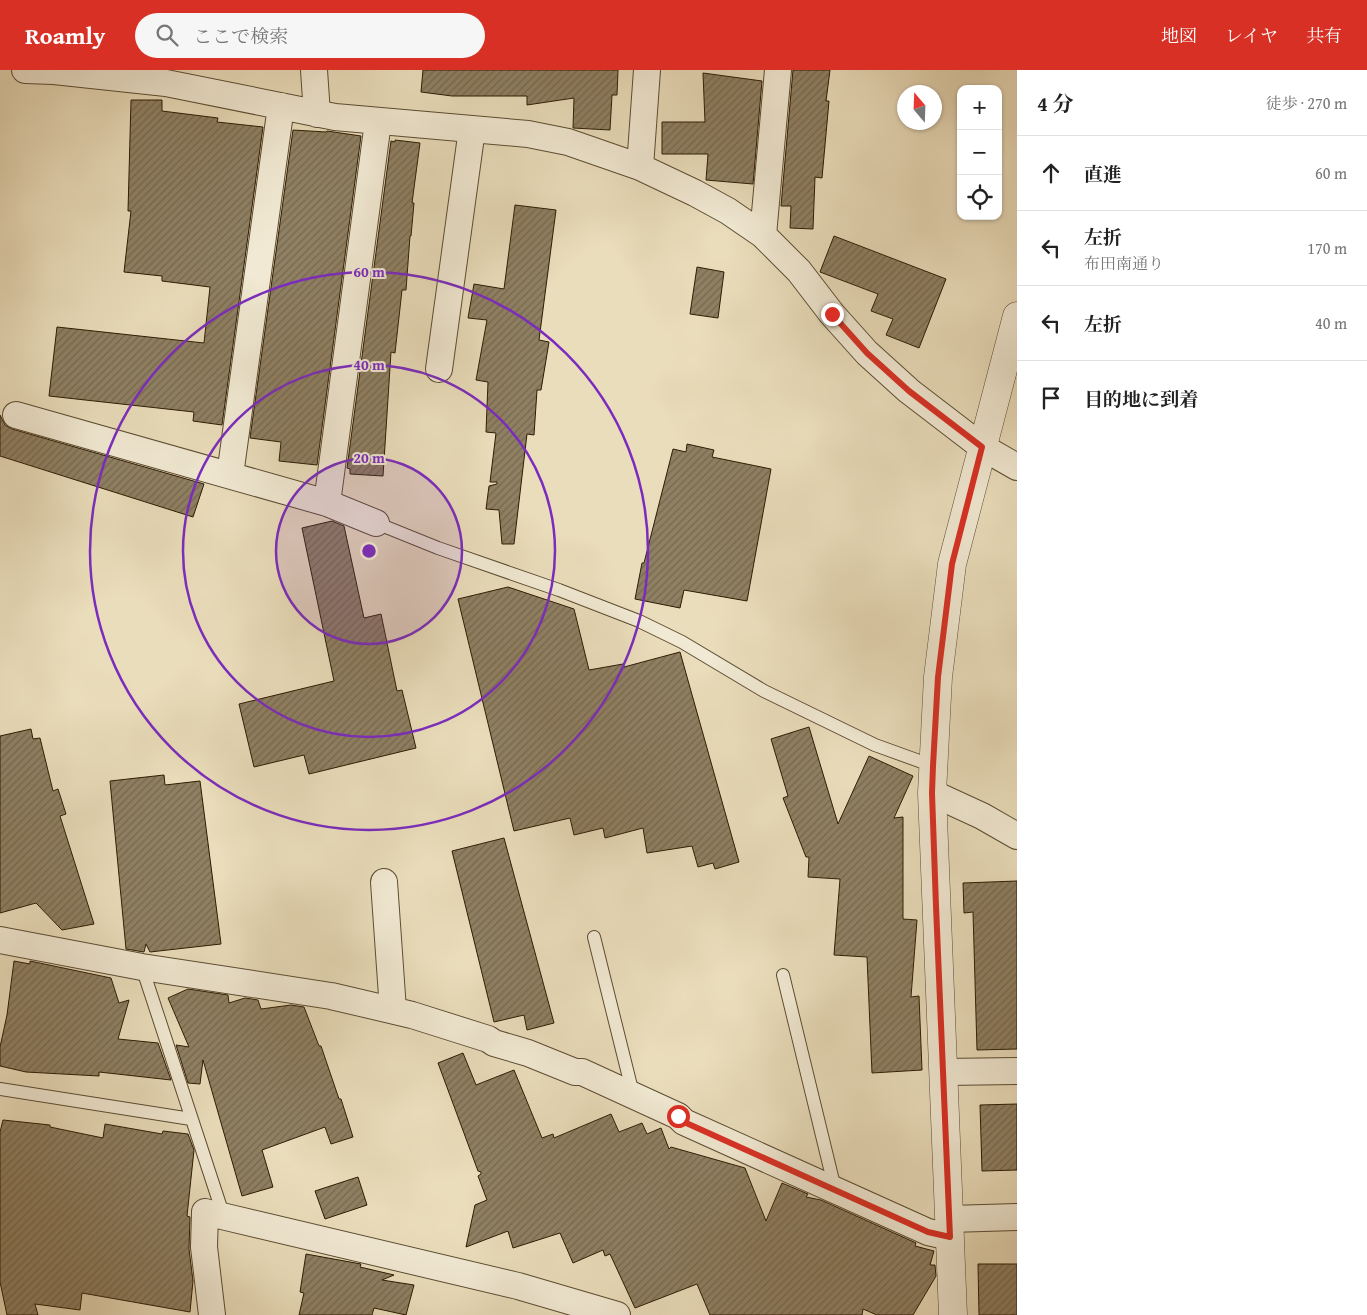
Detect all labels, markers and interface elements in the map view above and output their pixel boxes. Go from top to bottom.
search box [135,13,485,58]
text: Roamly [25,18,105,53]
icon: search [153,21,181,49]
text: ここで検索 [193,22,288,50]
text: 地図 [1161,22,1197,49]
text: レイヤ [1225,22,1278,49]
text: 共有 [1306,22,1342,49]
north arrow [897,85,942,130]
map controls [957,85,1002,220]
button: + [957,85,1002,130]
text: 4 分 [1037,88,1074,119]
text: 徒歩 · 270 m [1266,91,1347,115]
button: − [957,130,1002,175]
icon: ahead [1037,159,1065,187]
text: 直進 [1084,160,1122,188]
text: 60 m [1315,161,1347,185]
button: locate [957,175,1002,220]
text: 左折 [1084,223,1122,251]
icon: left [1037,234,1065,262]
text: 170 m [1307,236,1347,260]
text: 布田南通り [1084,251,1164,275]
text: 60 m [353,261,385,282]
route end [821,303,844,326]
icon: left [1037,309,1065,337]
text: 左折 [1084,310,1122,338]
text: 40 m [1315,311,1347,335]
text: 40 m [353,354,385,375]
icon: arrive [1037,384,1065,412]
text: 目的地に到着 [1084,385,1198,413]
text: 20 m [353,447,385,468]
centre of rings [360,542,378,560]
route start [667,1105,690,1128]

